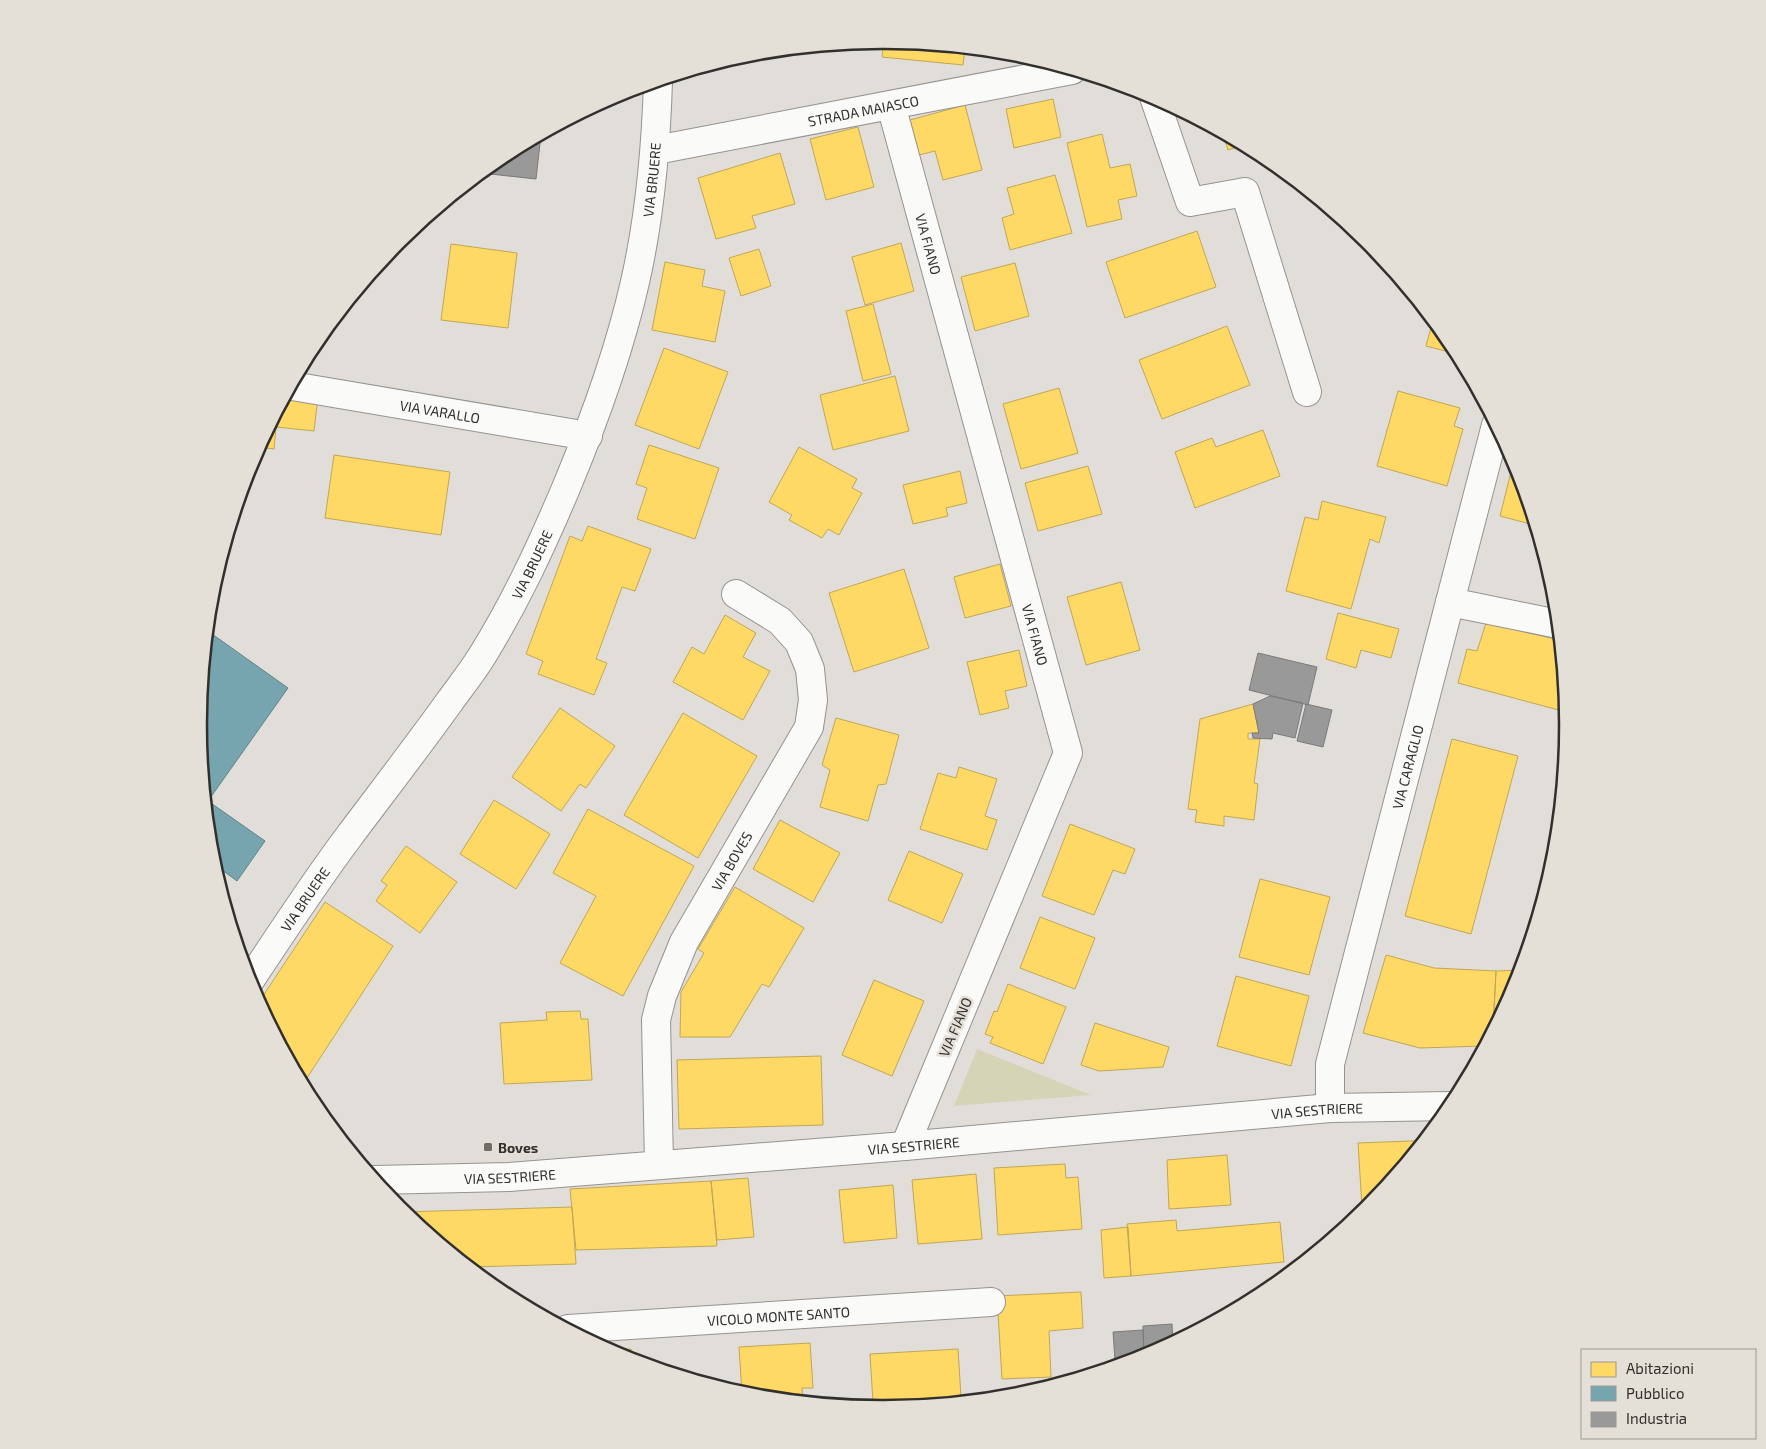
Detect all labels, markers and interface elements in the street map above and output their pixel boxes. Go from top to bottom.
street label: STRADA MAIASCO [806,91,920,129]
street label: VIA BRUERE [639,142,663,218]
street label: VIA FIANO [912,211,945,276]
street label: VIA VARALLO [399,396,481,426]
street label: VIA BRUERE [508,527,555,602]
street label: VIA FIANO [1019,602,1052,667]
street label: VIA CARAGLIO [1388,723,1426,811]
street label: VIA BOVES [707,828,755,894]
street label: VIA BRUERE [277,863,333,934]
street label: VIA FIANO [935,995,975,1059]
street label: VIA SESTRIERE [1270,1099,1363,1122]
street label: VIA SESTRIERE [867,1133,960,1157]
place label: Boves [498,1139,538,1156]
marker: Boves [482,1141,494,1153]
street label: VIA SESTRIERE [464,1165,557,1187]
street label: VICOLO MONTE SANTO [707,1303,851,1329]
legend [1581,1349,1756,1439]
text: Abitazioni [1626,1359,1694,1377]
text: Pubblico [1626,1384,1684,1402]
text: Industria [1626,1409,1687,1427]

